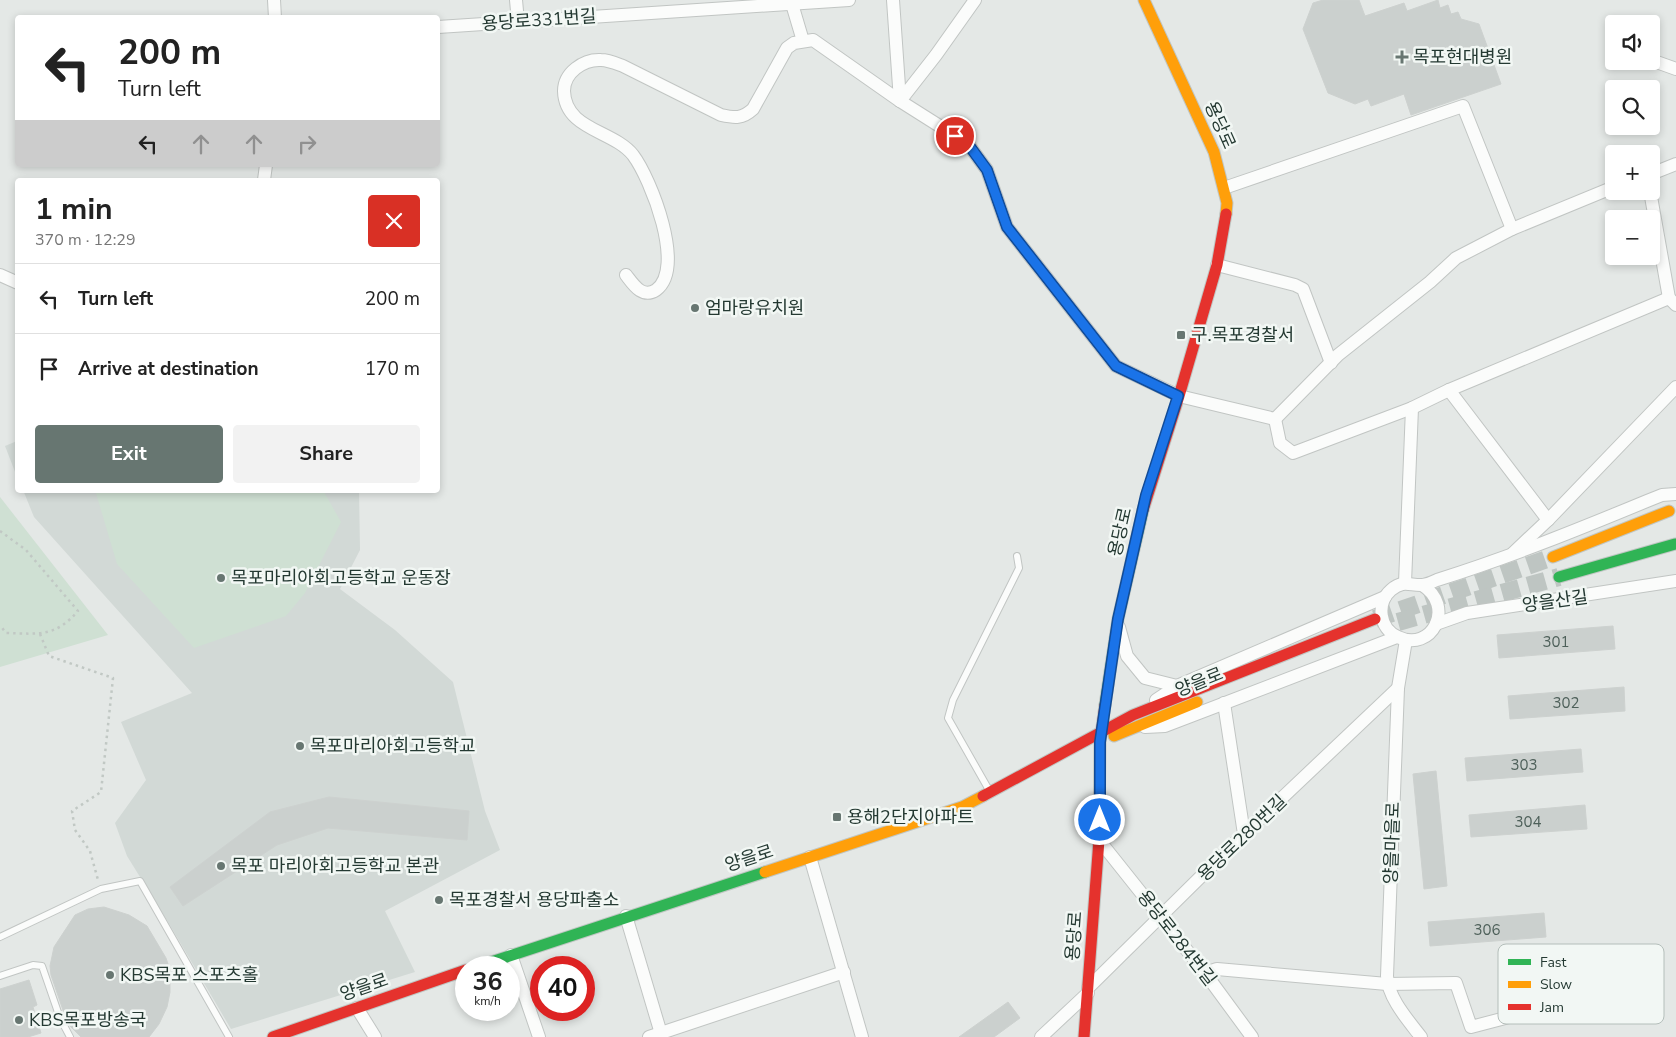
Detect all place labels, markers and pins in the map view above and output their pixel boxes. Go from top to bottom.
place label: 목포현대병원 [1413,45,1512,69]
marker: 목포현대병원 [1395,50,1409,64]
pin [934,115,976,157]
place label: 엄마랑유치원 [705,296,804,320]
marker: 엄마랑유치원 [689,302,701,314]
place label: 구.목포경찰서 [1191,323,1294,347]
marker: 구.목포경찰서 [1175,329,1187,341]
place label: 목포마리아회고등학교 운동장 [231,566,451,590]
marker: 목포마리아회고등학교 운동장 [215,572,227,584]
place label: 목포마리아회고등학교 [310,734,476,758]
marker: 목포마리아회고등학교 [294,740,306,752]
place label: 용해2단지아파트 [847,805,974,829]
marker: 용해2단지아파트 [831,811,843,823]
place label: 목포 마리아회고등학교 본관 [231,854,439,878]
marker: 목포 마리아회고등학교 본관 [215,860,227,872]
place label: 목포경찰서 용당파출소 [449,888,619,912]
marker: 목포경찰서 용당파출소 [433,894,445,906]
place label: KBS목포 스포츠홀 [120,963,258,987]
marker: KBS목포 스포츠홀 [104,969,116,981]
place label: KBS목포방송국 [29,1008,146,1032]
marker: KBS목포방송국 [13,1014,25,1026]

